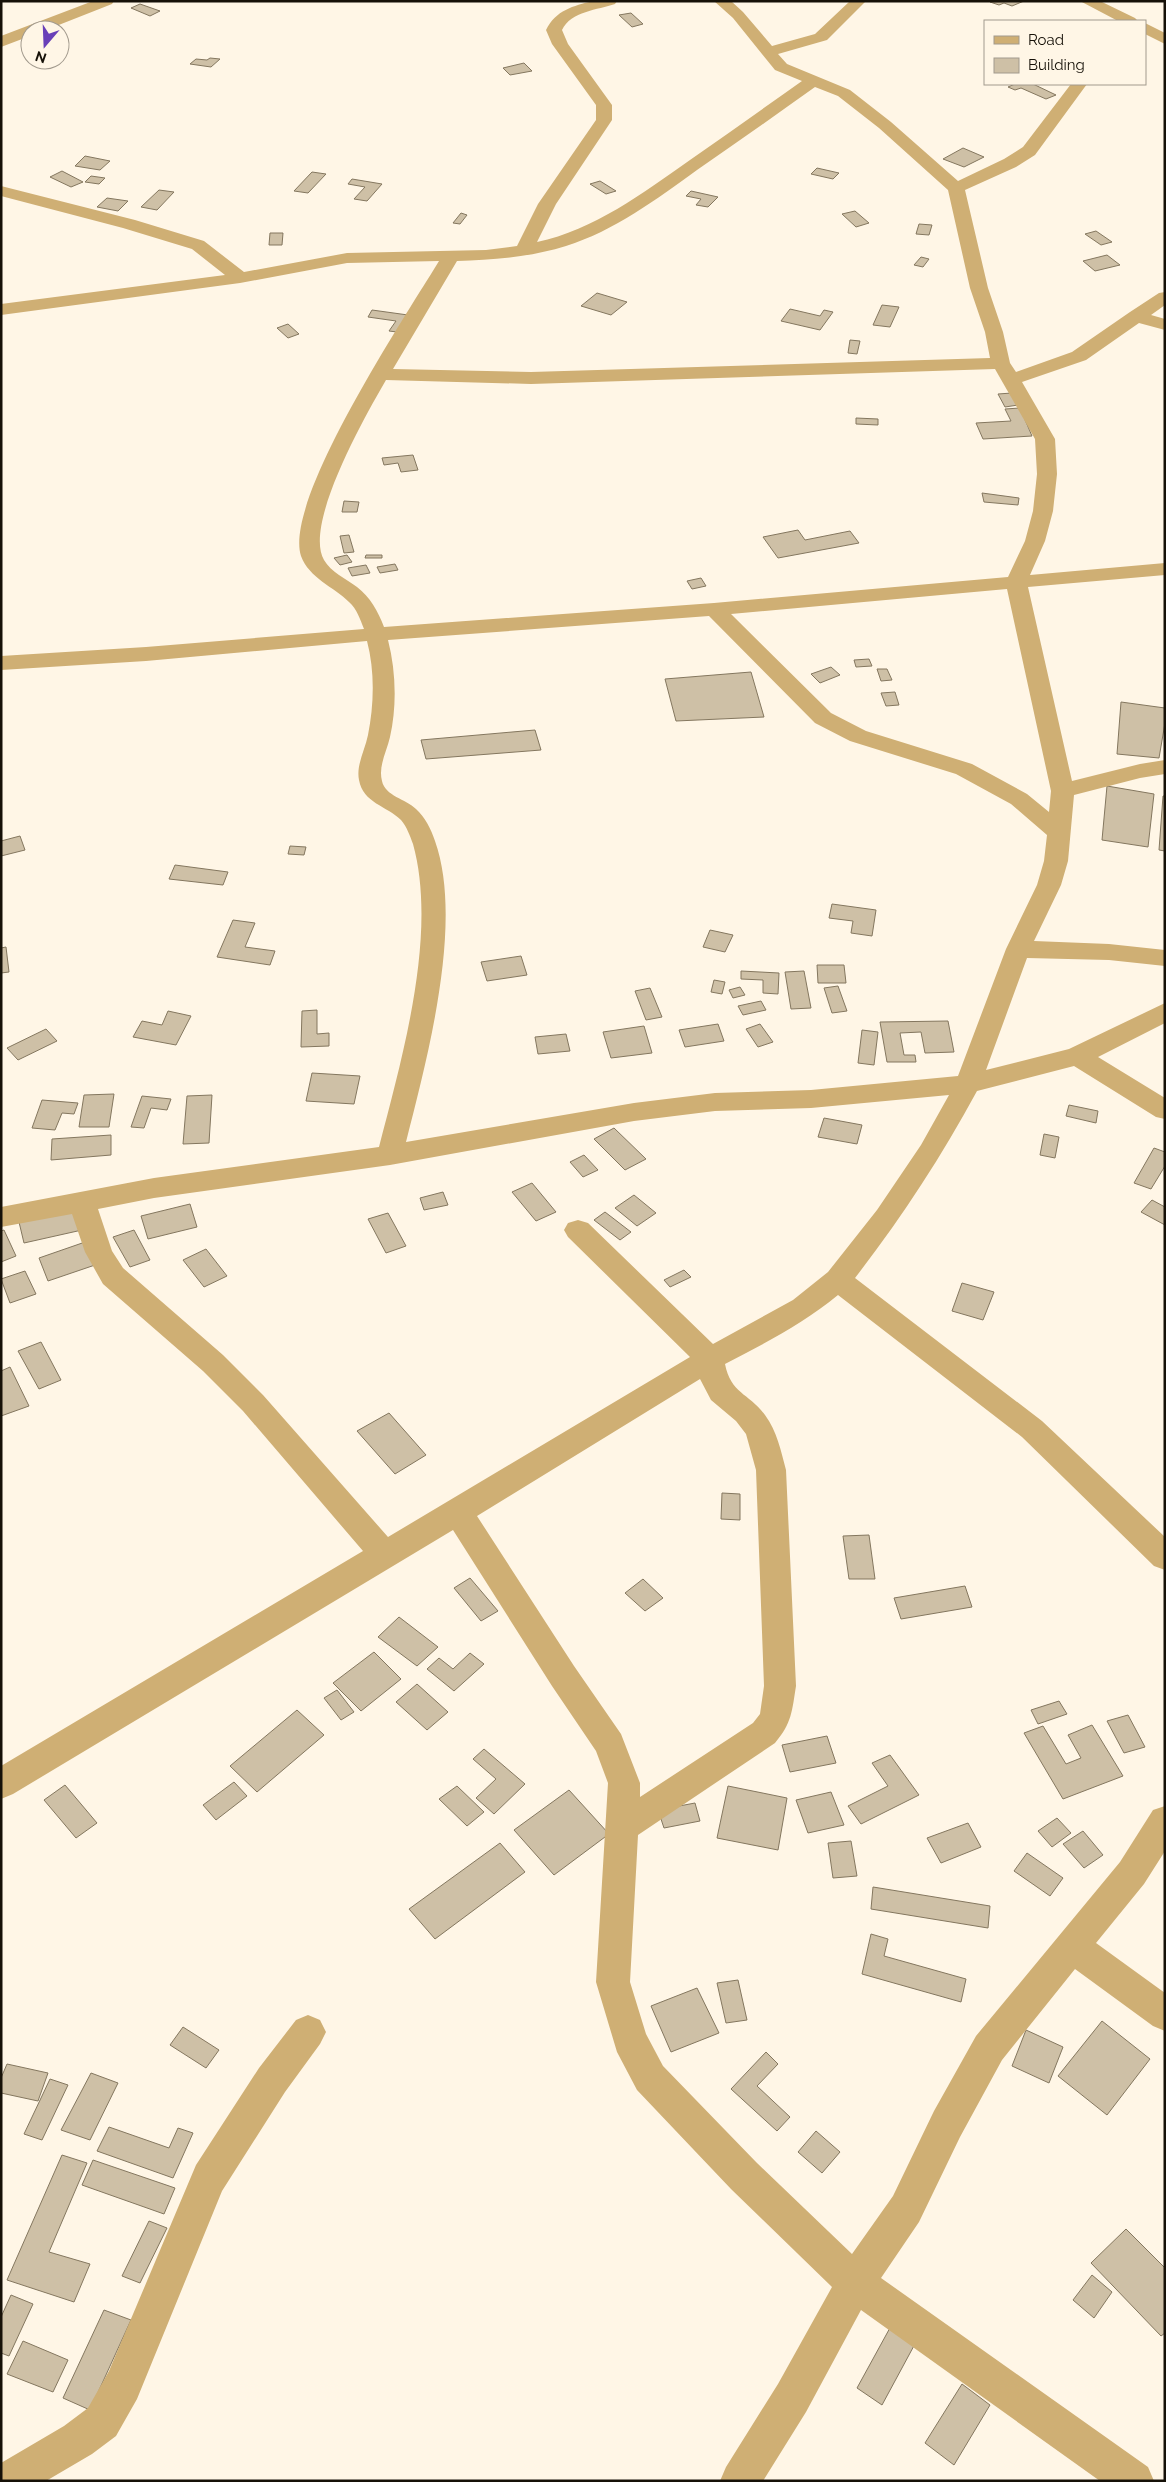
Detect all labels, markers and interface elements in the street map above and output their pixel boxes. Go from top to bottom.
north arrow [20,20,70,70]
legend [984,20,1146,85]
text: Road [1028,31,1064,49]
text: N [33,48,48,67]
text: Building [1028,56,1085,74]

